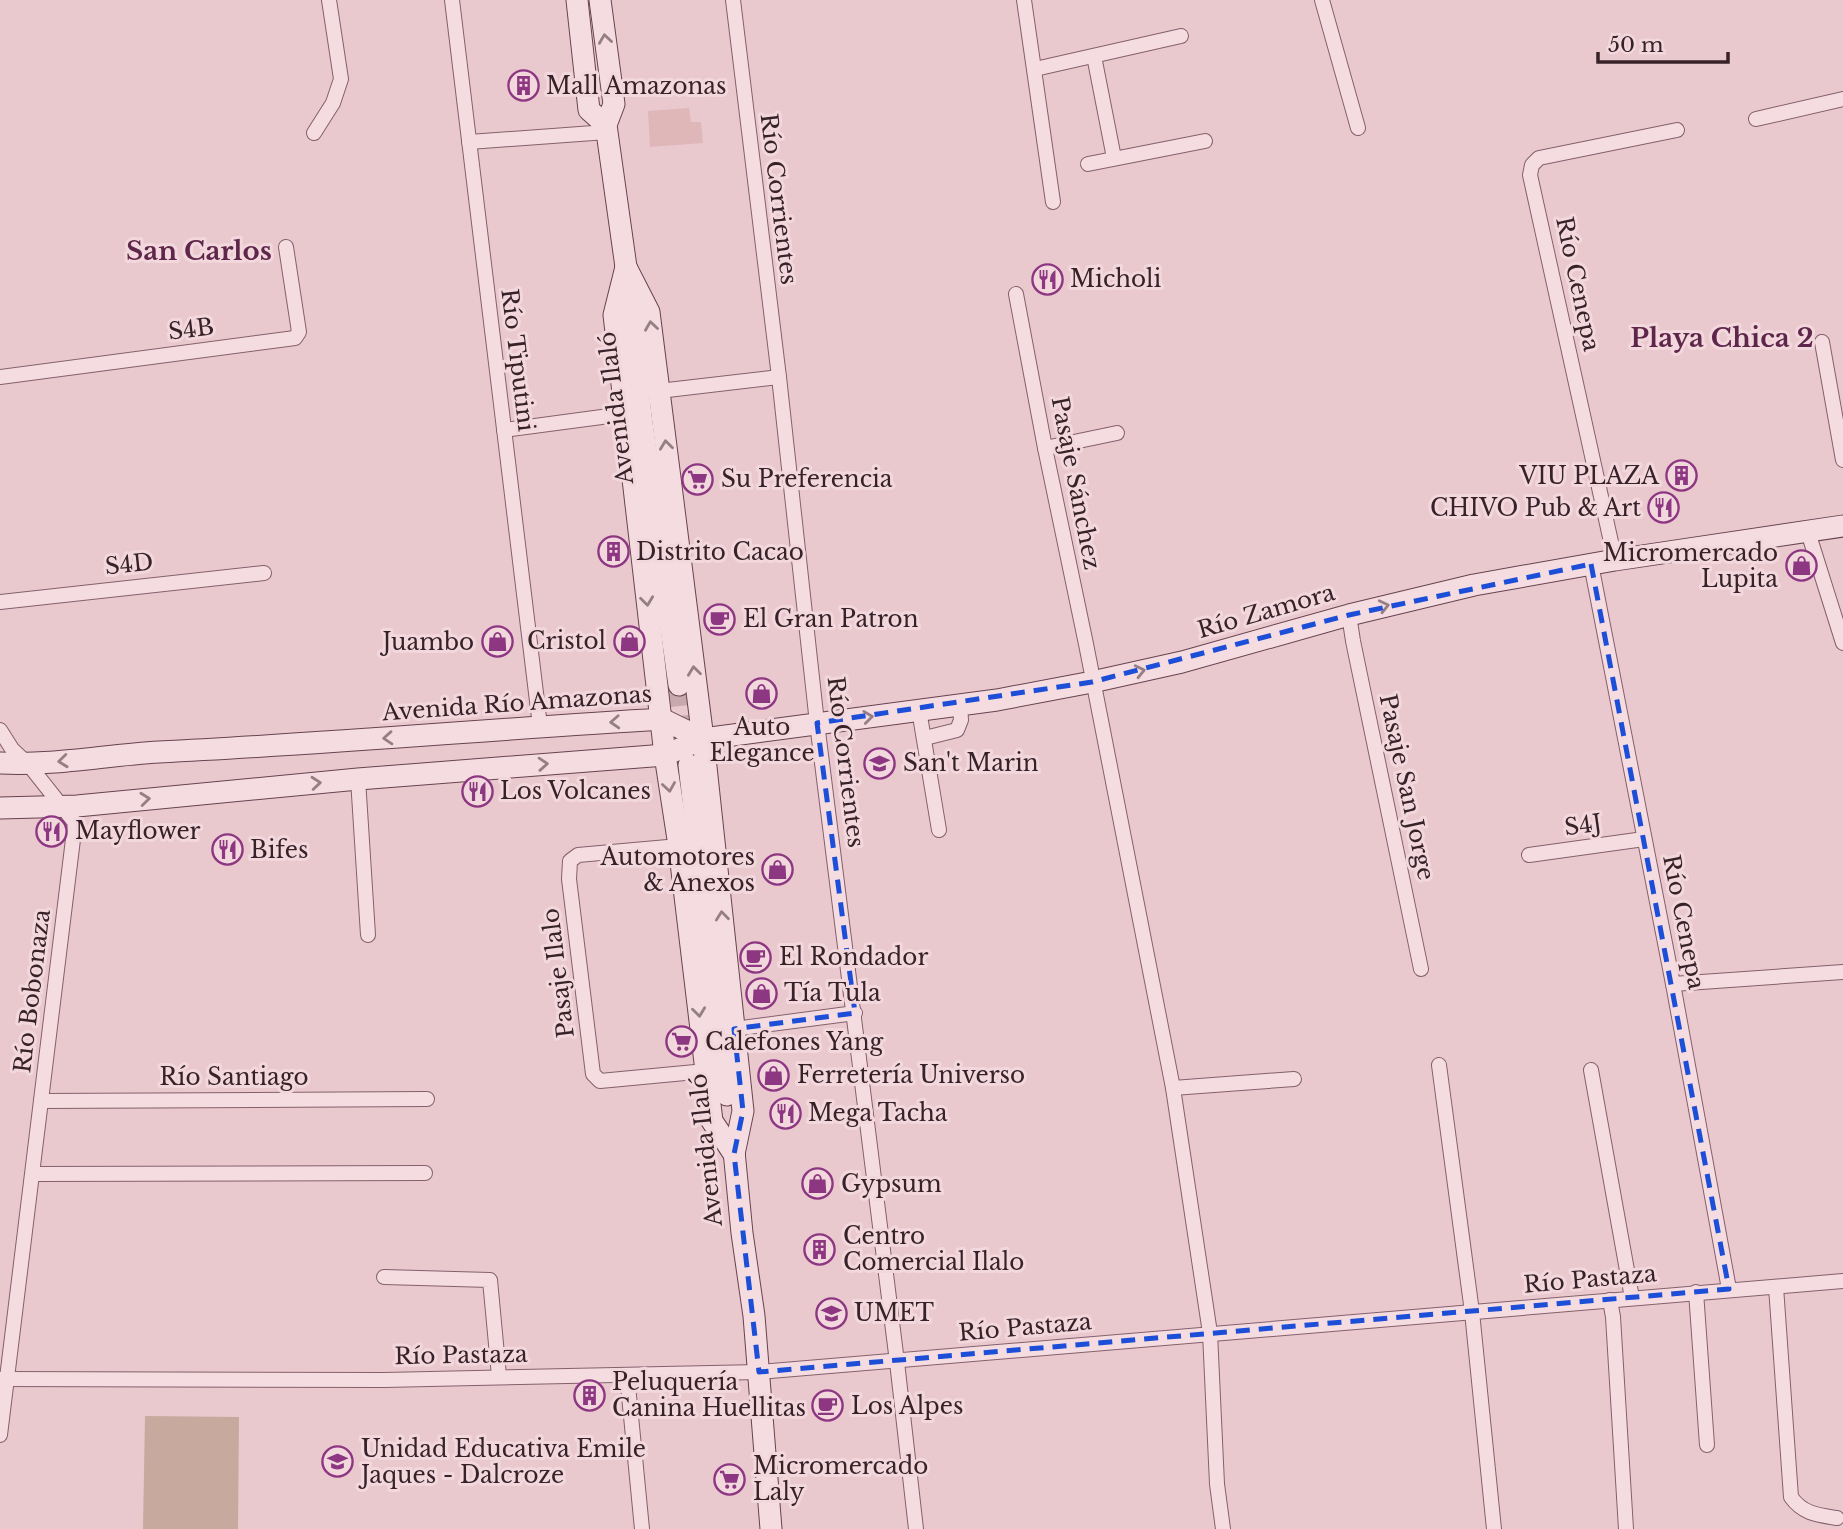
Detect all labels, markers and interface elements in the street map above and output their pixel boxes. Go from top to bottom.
scale bar [1598,21,1728,65]
text: 50 m [1608,32,1664,58]
one-way arrow [598,33,613,45]
building icon: Mall Amazonas [506,69,540,103]
place label: Mall Amazonas [546,72,727,100]
street label: Río Corrientes [755,112,803,286]
street label: Río Cenepa [1550,214,1606,354]
district label: San Carlos [126,235,272,267]
restaurant icon: Micholi [1030,262,1064,296]
place label: Micholi [1070,265,1162,293]
street label: Río Tiputini [495,287,541,433]
street label: S4B [166,312,216,346]
one-way arrow [643,320,658,332]
district label: Playa Chica 2 [1630,322,1814,354]
street label: Avenida Ilaló [593,330,639,487]
street label: Pasaje Sánchez [1045,394,1107,572]
one-way arrow [659,439,674,451]
building icon: VIU PLAZA [1665,459,1699,493]
supermarket icon: Su Preferencia [681,462,715,496]
place label: VIU PLAZA [1518,462,1660,490]
place label: Su Preferencia [721,465,893,493]
restaurant icon: CHIVO Pub & Art [1647,491,1681,525]
place label: CHIVO Pub & Art [1430,494,1641,522]
building icon: Distrito Cacao [596,535,630,569]
place label: Distrito Cacao [636,538,804,566]
place label: Micromercado Lupita [1603,539,1778,593]
street label: S4D [103,548,155,580]
shop icon: Micromercado Lupita [1784,549,1818,583]
street label: Río Zamora [1194,578,1338,644]
one-way arrow [640,595,655,607]
one-way arrow [1378,600,1390,615]
cafe icon: El Gran Patron [703,602,737,636]
place label: El Gran Patron [743,605,919,633]
shop icon: Cristol [612,624,646,658]
shop icon: Juambo [480,625,514,659]
place label: Cristol [527,627,606,655]
place label: Juambo [380,628,474,656]
one-way arrow [687,665,702,677]
one-way arrow [1134,665,1146,679]
street label: Río Corrientes [822,675,870,849]
shop icon: Auto Elegance [745,676,779,710]
street label: Avenida Río Amazonas [380,680,653,726]
street label: Pasaje San Jorge [1374,691,1440,883]
one-way arrow [862,709,874,724]
place label: Auto Elegance [709,713,815,767]
one-way arrow [609,714,620,729]
one-way arrow [382,730,393,745]
school or university icon: San't Marin [863,746,897,780]
place label: San't Marin [903,749,1039,777]
one-way arrow [58,753,69,768]
one-way arrow [538,757,549,772]
restaurant icon: Los Volcanes [460,774,494,808]
one-way arrow [311,776,322,791]
place label: Los Volcanes [500,777,651,805]
one-way arrow [662,781,677,793]
one-way arrow [139,792,151,807]
street label: S4J [1563,809,1603,841]
restaurant icon: Mayflower [35,814,69,848]
place label: Mayflower [75,817,201,845]
restaurant icon: Bifes [210,833,244,867]
place label: Bifes [250,836,308,864]
place label: Automotores & Anexos [600,843,755,897]
street label: Río Cenepa [1657,852,1711,992]
shop icon: Automotores & Anexos [761,853,795,887]
street label: Río Bobonaza [8,907,56,1074]
street label: Pasaje Ilalo [536,907,580,1039]
one-way arrow [715,911,730,922]
cafe icon: El Rondador [739,940,773,974]
place label: El Rondador [779,943,928,971]
shop icon: Tía Tula [744,976,778,1010]
place label: Tía Tula [784,979,881,1007]
one-way arrow [692,1007,707,1018]
supermarket icon: Calefones Yang [665,1025,699,1059]
place label: Calefones Yang [705,1028,883,1056]
shop icon: Ferretería Universo [757,1058,791,1092]
place label: Ferretería Universo [797,1061,1025,1089]
street label: Río Santiago [159,1063,309,1091]
street label: Avenida Ilaló [684,1072,728,1229]
restaurant icon: Mega Tacha [768,1096,802,1130]
place label: Mega Tacha [808,1099,948,1127]
shop icon: Gypsum [801,1167,835,1201]
place label: Gypsum [841,1170,942,1198]
place label: Centro Comercial Ilalo [843,1222,1024,1276]
building icon: Centro Comercial Ilalo [803,1232,837,1266]
street label: Río Pastaza [1522,1259,1658,1299]
school or university icon: UMET [814,1296,848,1330]
place label: UMET [854,1299,935,1327]
street label: Río Pastaza [957,1307,1093,1347]
street label: Río Pastaza [394,1340,528,1370]
place label: Peluquería Canina Huellitas [612,1368,806,1422]
building icon: Peluquería Canina Huellitas [572,1378,606,1412]
cafe icon: Los Alpes [811,1389,845,1423]
place label: Los Alpes [851,1392,963,1420]
place label: Unidad Educativa Emile Jaques - Dalcroze [358,1435,646,1489]
school or university icon: Unidad Educativa Emile Jaques - Dalcroze [321,1445,355,1479]
place label: Micromercado Laly [753,1452,928,1506]
supermarket icon: Micromercado Laly [713,1462,747,1496]

